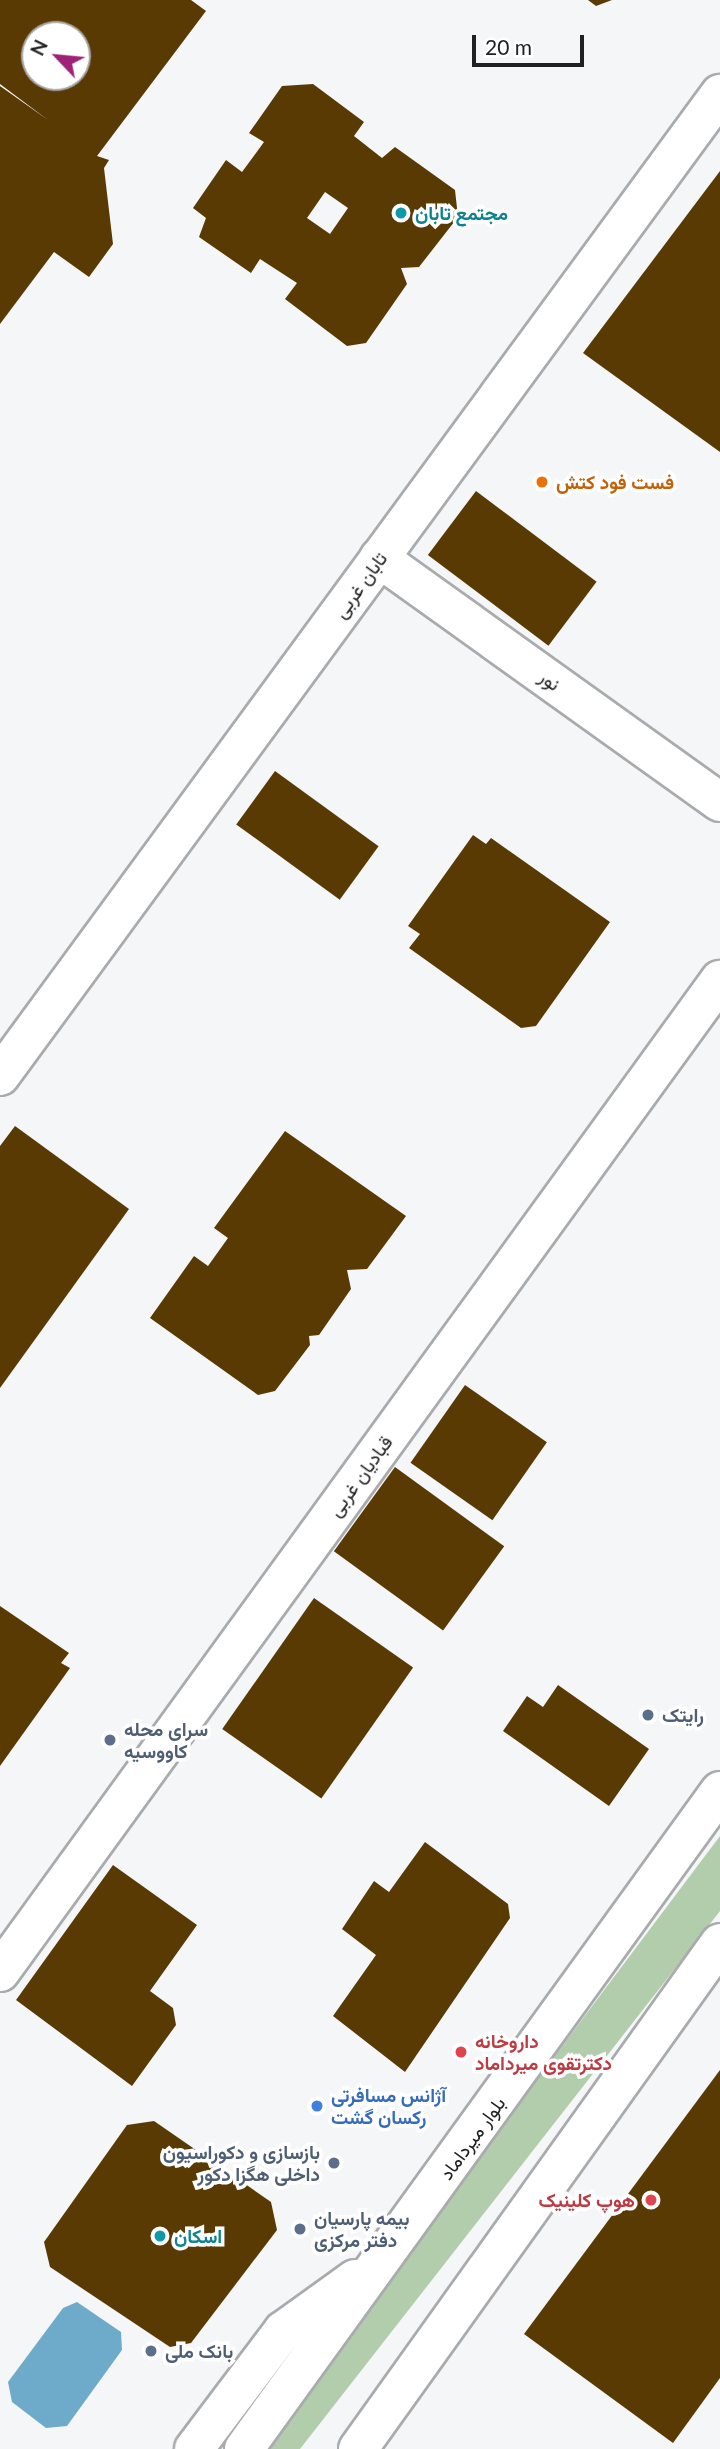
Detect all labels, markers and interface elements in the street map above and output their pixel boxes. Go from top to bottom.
north arrow [21,21,91,91]
scale bar [475,21,587,65]
text: 20 m [485,34,532,59]
text: N [25,36,52,59]
place label: مجتمع تابان [415,202,508,224]
marker: مجتمع تابان [393,205,409,221]
place label: فست فود کتش [556,471,674,493]
marker: فست فود کتش [534,474,550,490]
street label: تابان غربی [328,548,392,622]
street label: نور [535,665,565,695]
street label: قبادیان غربی [323,1431,397,1521]
place label: رایتک [662,1704,704,1726]
marker: رایتک [640,1707,656,1723]
place label: سرای محله کاووسیه [124,1718,208,1762]
marker: سرای محله کاووسیه [102,1732,118,1748]
place label: داروخانه دکترتقوی میرداماد [475,2030,612,2074]
marker: داروخانه دکترتقوی میرداماد [453,2044,469,2060]
place label: آژانس مسافرتی رکسان گشت [331,2084,446,2128]
street label: بلوار میرداماد [434,2092,510,2184]
marker: آژانس مسافرتی رکسان گشت [309,2098,325,2114]
place label: بازسازی و دکوراسیون داخلی هگزا دکور [163,2141,320,2185]
marker: بازسازی و دکوراسیون داخلی هگزا دکور [326,2155,342,2171]
place label: هوپ کلینیک [538,2189,635,2211]
marker: هوپ کلینیک [641,2190,661,2210]
place label: بیمه پارسیان دفتر مرکزی [314,2207,410,2251]
marker: بیمه پارسیان دفتر مرکزی [292,2221,308,2237]
place label: اسکان [174,2225,222,2247]
marker: اسکان [152,2228,168,2244]
place label: بانک ملی [165,2340,233,2362]
marker: بانک ملی [143,2343,159,2359]

